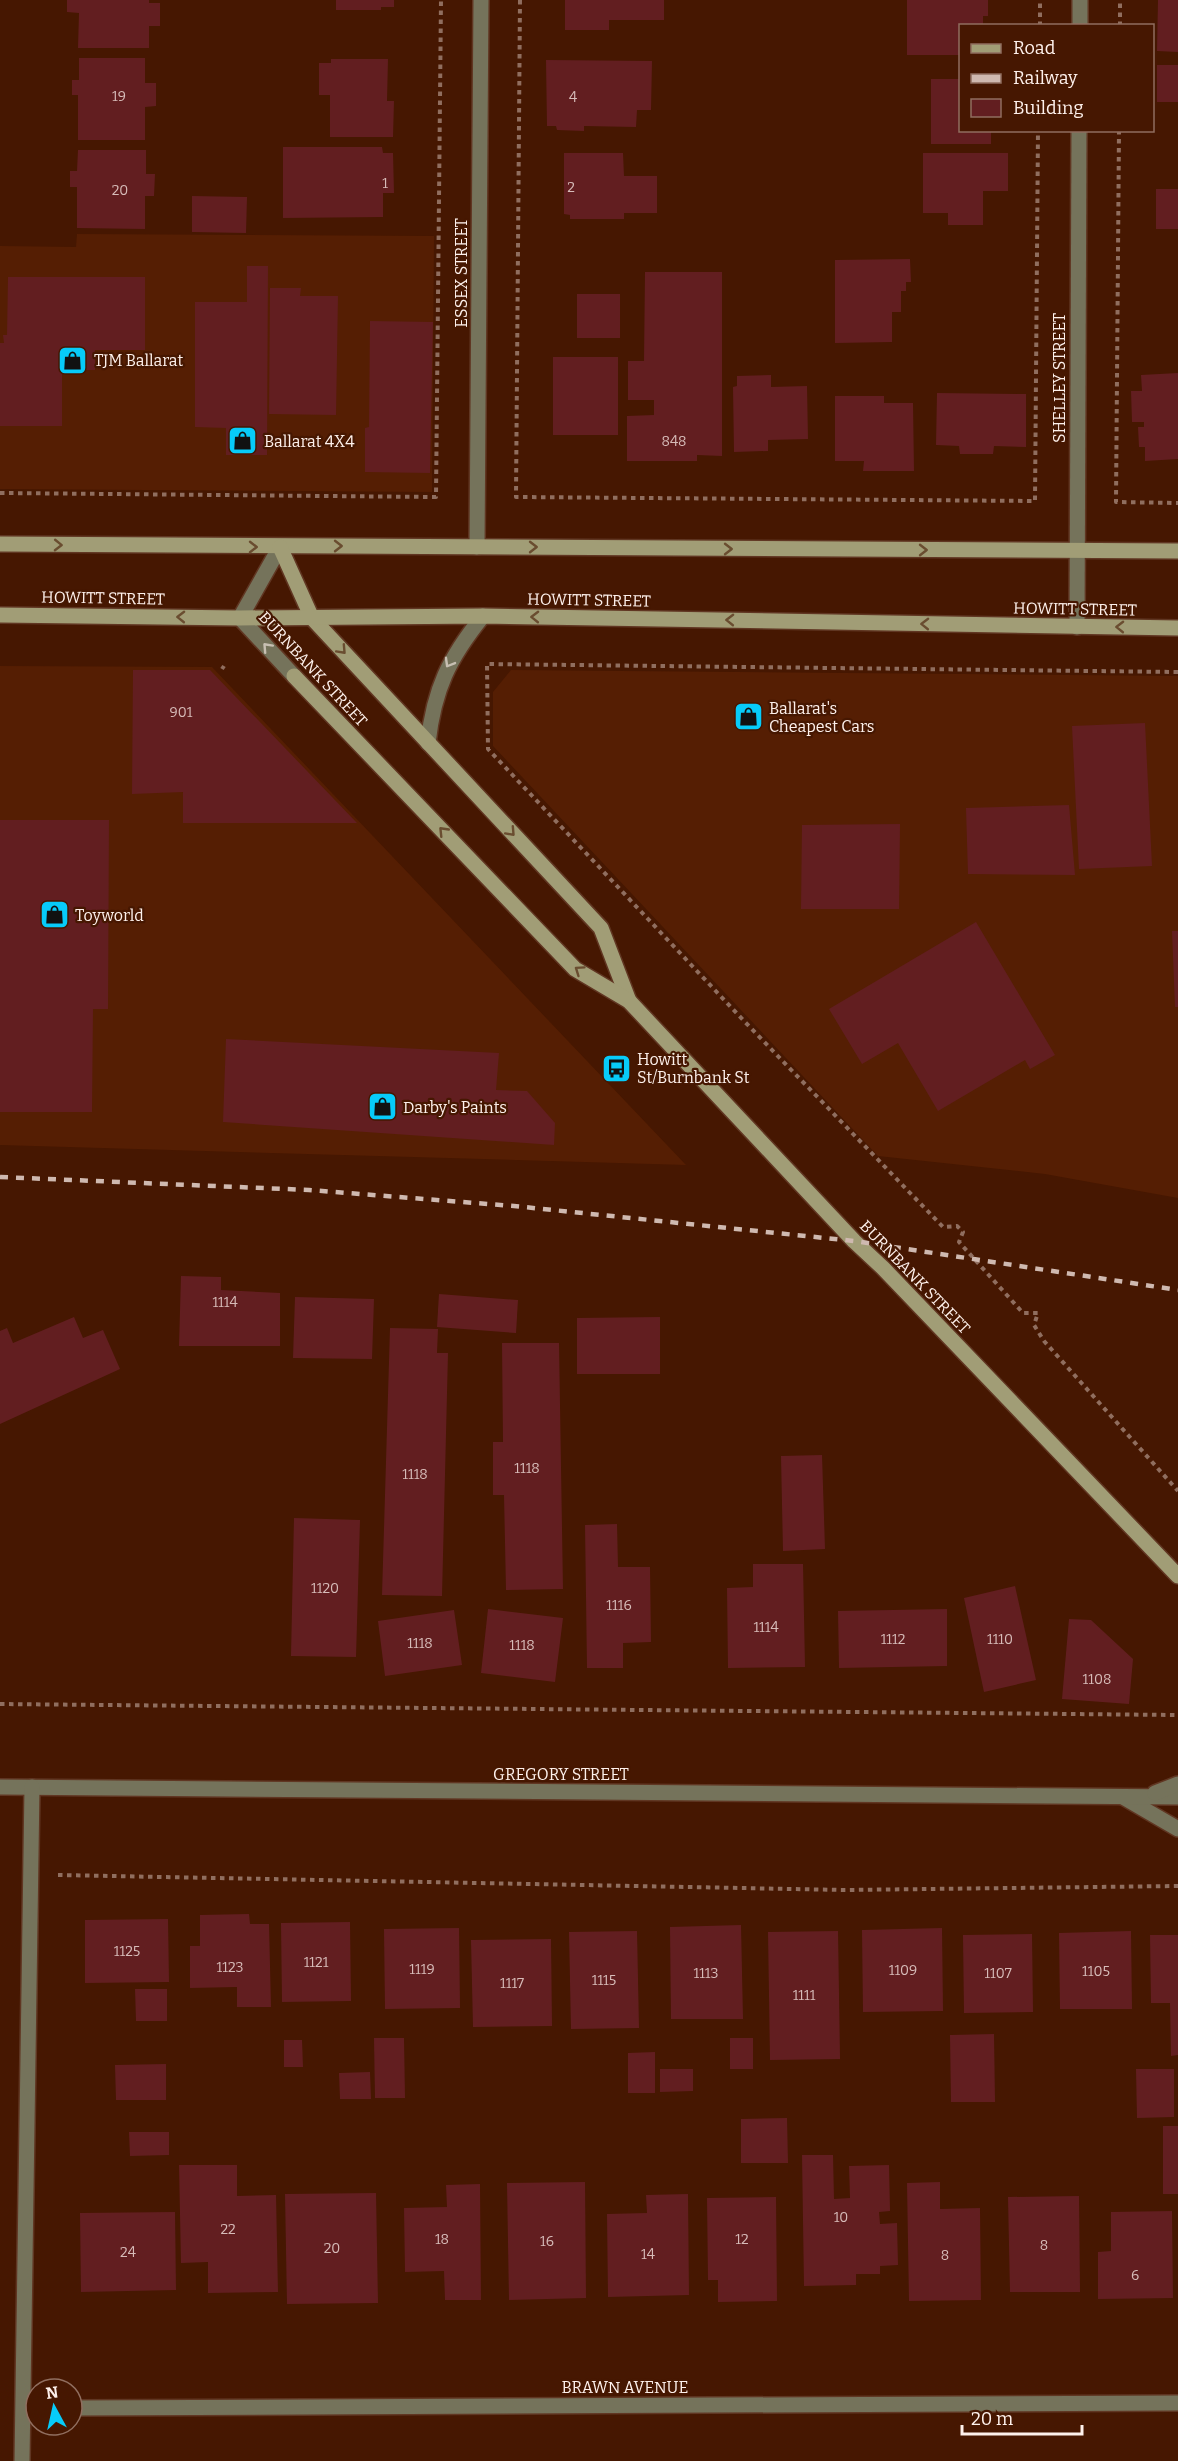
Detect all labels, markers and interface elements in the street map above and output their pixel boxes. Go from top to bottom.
legend [959,24,1154,132]
text: Road [1013,37,1056,59]
text: Railway [1013,67,1078,89]
house number: 19 [112,88,126,105]
house number: 4 [569,89,577,106]
text: Building [1013,97,1084,119]
house number: 1 [382,175,388,192]
house number: 2 [567,179,575,196]
house number: 20 [112,182,128,199]
street label: ESSEX STREET [452,218,471,328]
street label: SHELLEY STREET [1050,313,1069,443]
shop icon: TJM Ballarat [57,344,89,376]
place label: TJM Ballarat [94,351,183,370]
shop icon: Ballarat 4X4 [227,425,259,457]
place label: Ballarat 4X4 [264,432,355,451]
house number: 848 [661,433,687,450]
one-way arrow [54,538,63,551]
one-way arrow [334,540,343,552]
one-way arrow [249,541,258,553]
one-way arrow [529,541,538,553]
one-way arrow [724,542,733,555]
one-way arrow [919,544,928,556]
street label: HOWITT STREET [41,587,165,609]
street label: HOWITT STREET [527,589,651,611]
street label: HOWITT STREET [1013,598,1137,620]
street label: BURNBANK STREET [255,608,371,730]
one-way arrow [177,611,186,623]
one-way arrow [530,611,539,623]
one-way arrow [725,614,734,627]
one-way arrow [920,618,929,630]
one-way arrow [1115,621,1124,633]
one-way arrow [335,643,346,653]
one-way arrow [263,644,274,654]
one-way arrow [445,657,456,667]
place label: Ballarat's Cheapest Cars [769,699,875,736]
shop icon: Ballarat's Cheapest Cars [732,701,764,733]
house number: 901 [170,704,193,721]
one-way arrow [504,825,515,836]
one-way arrow [439,828,450,838]
shop icon: Toyworld [38,899,70,931]
place label: Toyworld [75,906,144,925]
one-way arrow [575,966,586,977]
place label: Howitt St/Burnbank St [637,1050,750,1087]
bus stop icon: Howitt St/Burnbank St [600,1052,632,1084]
shop icon: Darby's Paints [366,1091,398,1123]
place label: Darby's Paints [403,1098,507,1117]
street label: BURNBANK STREET [856,1216,974,1338]
house number: 1114 [212,1294,238,1311]
house number: 1118 [514,1460,540,1477]
house number: 1118 [402,1466,428,1483]
house number: 1120 [311,1580,339,1597]
house number: 1116 [606,1597,632,1614]
house number: 1114 [753,1619,779,1636]
house number: 1112 [881,1631,905,1648]
house number: 1110 [987,1631,1013,1648]
house number: 1118 [407,1635,433,1652]
house number: 1118 [509,1637,535,1654]
house number: 1108 [1083,1671,1111,1688]
street label: GREGORY STREET [493,1765,629,1784]
house number: 1125 [114,1943,140,1960]
house number: 1121 [304,1954,329,1971]
house number: 1123 [217,1959,243,1976]
house number: 1119 [409,1961,435,1978]
house number: 1109 [889,1962,917,1979]
house number: 1105 [1082,1963,1110,1980]
house number: 1113 [693,1965,719,1982]
house number: 1107 [984,1965,1012,1982]
house number: 1115 [592,1972,616,1989]
house number: 1117 [500,1975,524,1992]
house number: 1111 [793,1987,816,2004]
house number: 10 [834,2209,848,2226]
house number: 22 [220,2221,236,2238]
house number: 18 [435,2231,449,2248]
house number: 12 [735,2231,749,2248]
house number: 16 [540,2233,554,2250]
house number: 8 [1040,2237,1048,2254]
house number: 20 [324,2240,340,2257]
house number: 24 [120,2244,136,2261]
house number: 14 [641,2246,655,2263]
house number: 8 [941,2247,949,2264]
house number: 6 [1131,2267,1139,2284]
north arrow [24,2377,84,2437]
street label: BRAWN AVENUE [562,2378,688,2397]
text: N [45,2382,59,2403]
scale bar [962,2398,1082,2436]
text: 20 m [971,2408,1013,2430]

